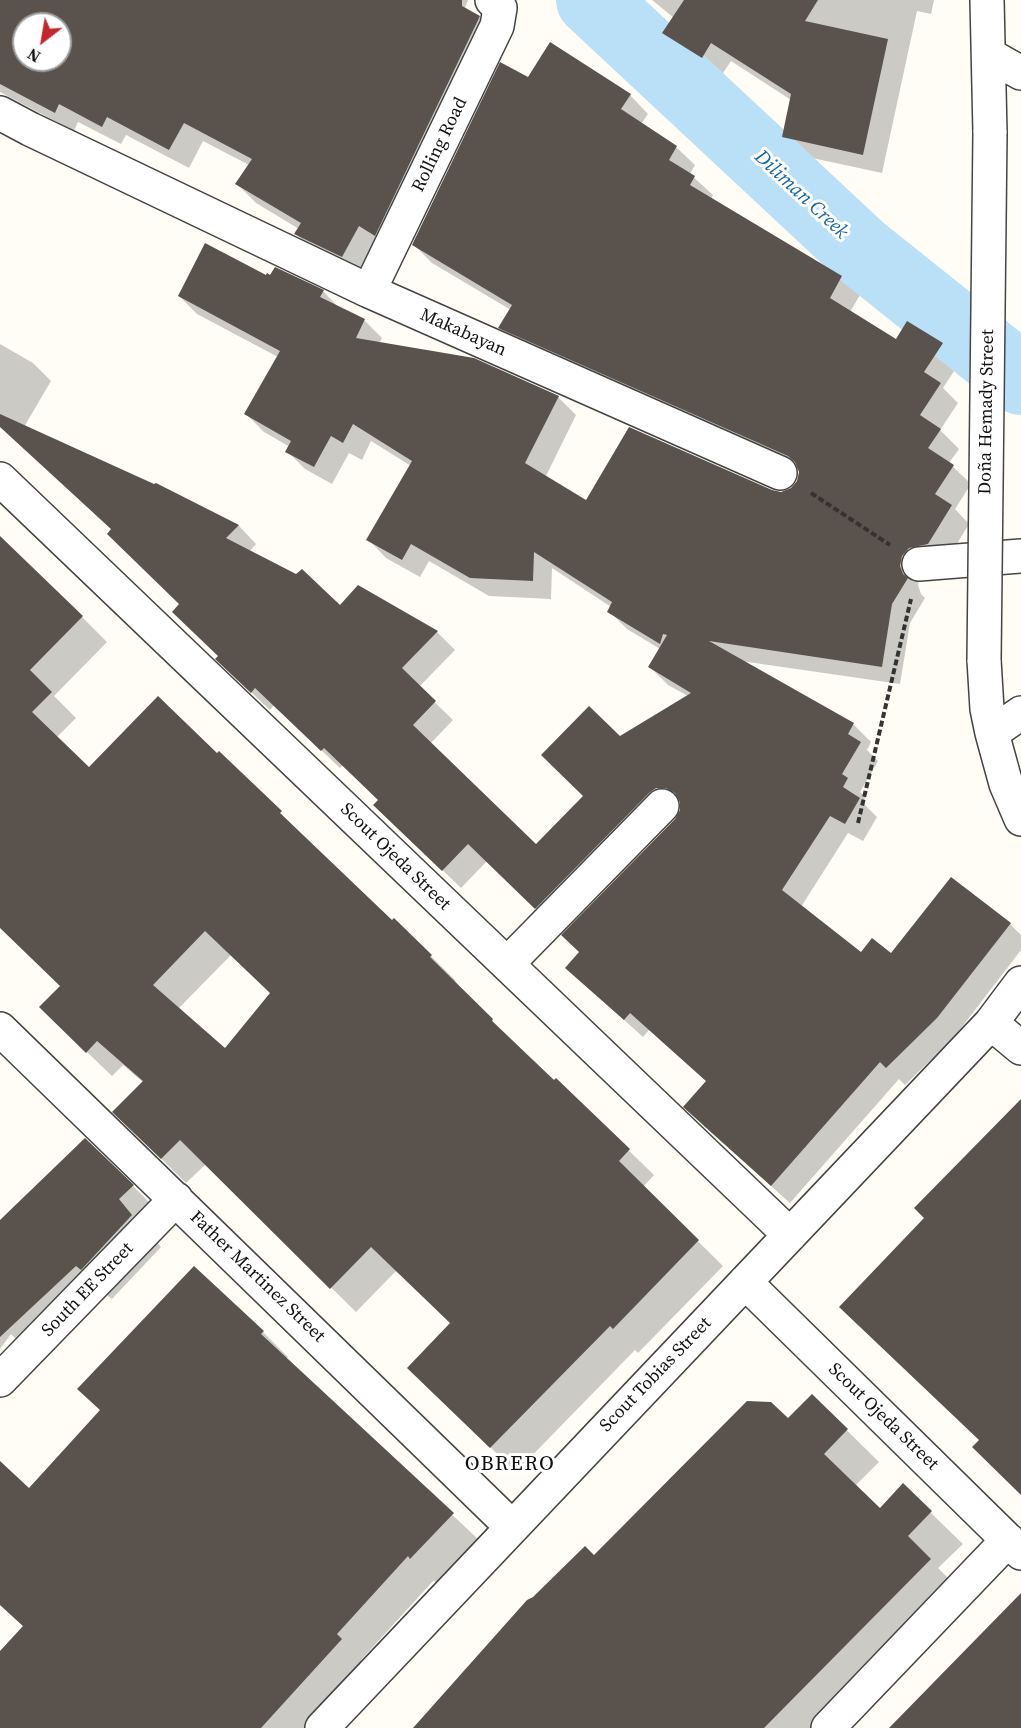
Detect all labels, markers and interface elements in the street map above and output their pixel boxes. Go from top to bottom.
north arrow [12,12,72,72]
text: N [23,43,44,68]
street label: Rolling Road [408,94,472,196]
water label: Diliman Creek [749,146,853,244]
street label: Makabayan [416,304,510,362]
street label: Doña Hemady Street [975,329,999,495]
street label: Scout Ojeda Street [335,799,455,915]
street label: Father Martinez Street [185,1207,329,1347]
street label: South EE Street [38,1238,138,1342]
street label: Scout Tobias Street [596,1313,716,1437]
street label: Scout Ojeda Street [823,1359,943,1475]
district label: OBRERO [465,1452,555,1478]

